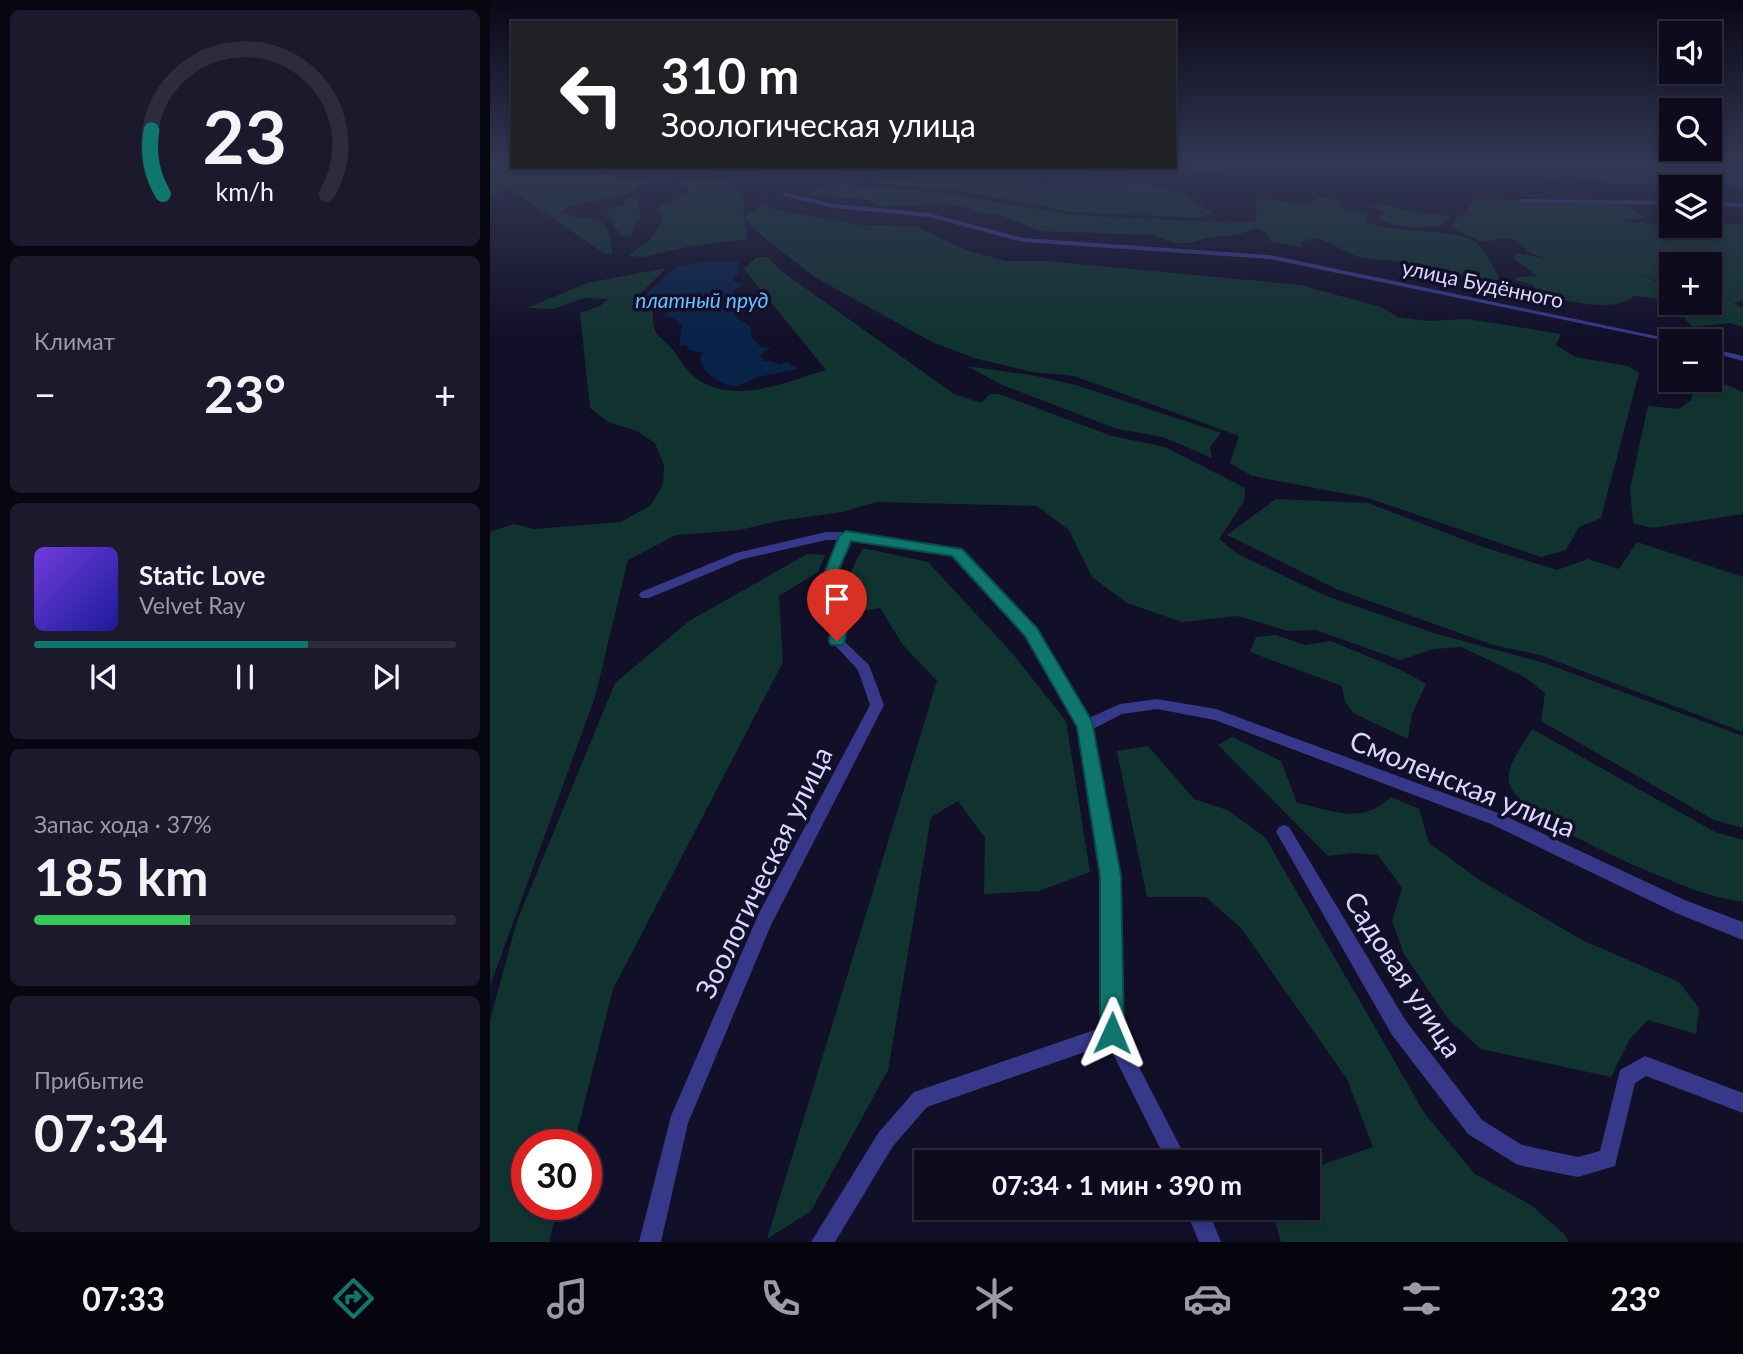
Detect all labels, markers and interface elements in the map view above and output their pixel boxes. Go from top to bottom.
map controls [1659,21,1722,392]
button: sound [1659,21,1722,84]
text: 310 m [661,46,799,104]
icon: left [546,49,637,140]
text: 23 [203,93,287,181]
button: search [1659,98,1722,161]
text: Зоологическая улица [661,105,976,144]
button: layers [1659,175,1722,238]
text: km/h [216,176,274,206]
button: + [1659,252,1722,315]
street label: улица Будённого [1400,254,1566,312]
water label: платный пруд [635,287,769,312]
text: Климат [34,327,115,355]
button: − [1659,329,1722,392]
text: 23° [204,362,286,424]
text: − [34,371,56,417]
text: + [434,371,456,417]
text: Static Love [139,559,266,591]
pin [807,569,867,641]
icon: arrive [818,580,856,618]
text: Velvet Ray [139,591,245,619]
icon: previous [85,658,123,696]
icon: pause [226,658,264,696]
icon: next [367,658,405,696]
street label: Смоленская улица [1345,722,1581,844]
street label: Зоологическая улица [687,741,839,1003]
text: Запас хода · 37% [34,810,212,838]
text: 185 km [34,845,208,907]
street label: Садовая улица [1338,885,1470,1063]
position arrow [1075,996,1149,1070]
text: Прибытие [34,1066,144,1094]
text: 07:34 [34,1101,168,1163]
speed limit sign: 30 [511,1129,602,1220]
text: 07:34 · 1 мин · 390 m [992,1169,1242,1201]
icon: directions [329,1274,378,1323]
icon: music [543,1274,592,1323]
icon: phone [756,1274,805,1323]
icon: climate [970,1274,1019,1323]
icon: car [1183,1274,1232,1323]
icon: filters [1397,1274,1446,1323]
text: 07:33 [82,1279,165,1318]
text: 23° [1610,1279,1661,1318]

